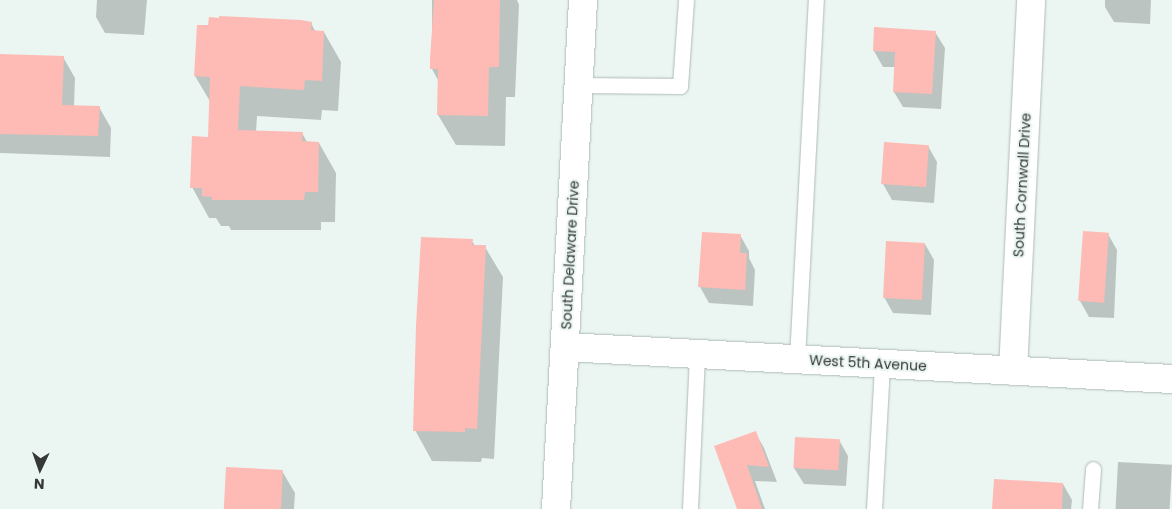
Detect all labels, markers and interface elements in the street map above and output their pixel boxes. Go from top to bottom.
street label: South Cornwall Drive [1010,112,1034,258]
street label: South Delaware Drive [558,180,582,330]
street label: West 5th Avenue [809,352,927,374]
north arrow [15,444,65,494]
text: N [33,474,45,494]

